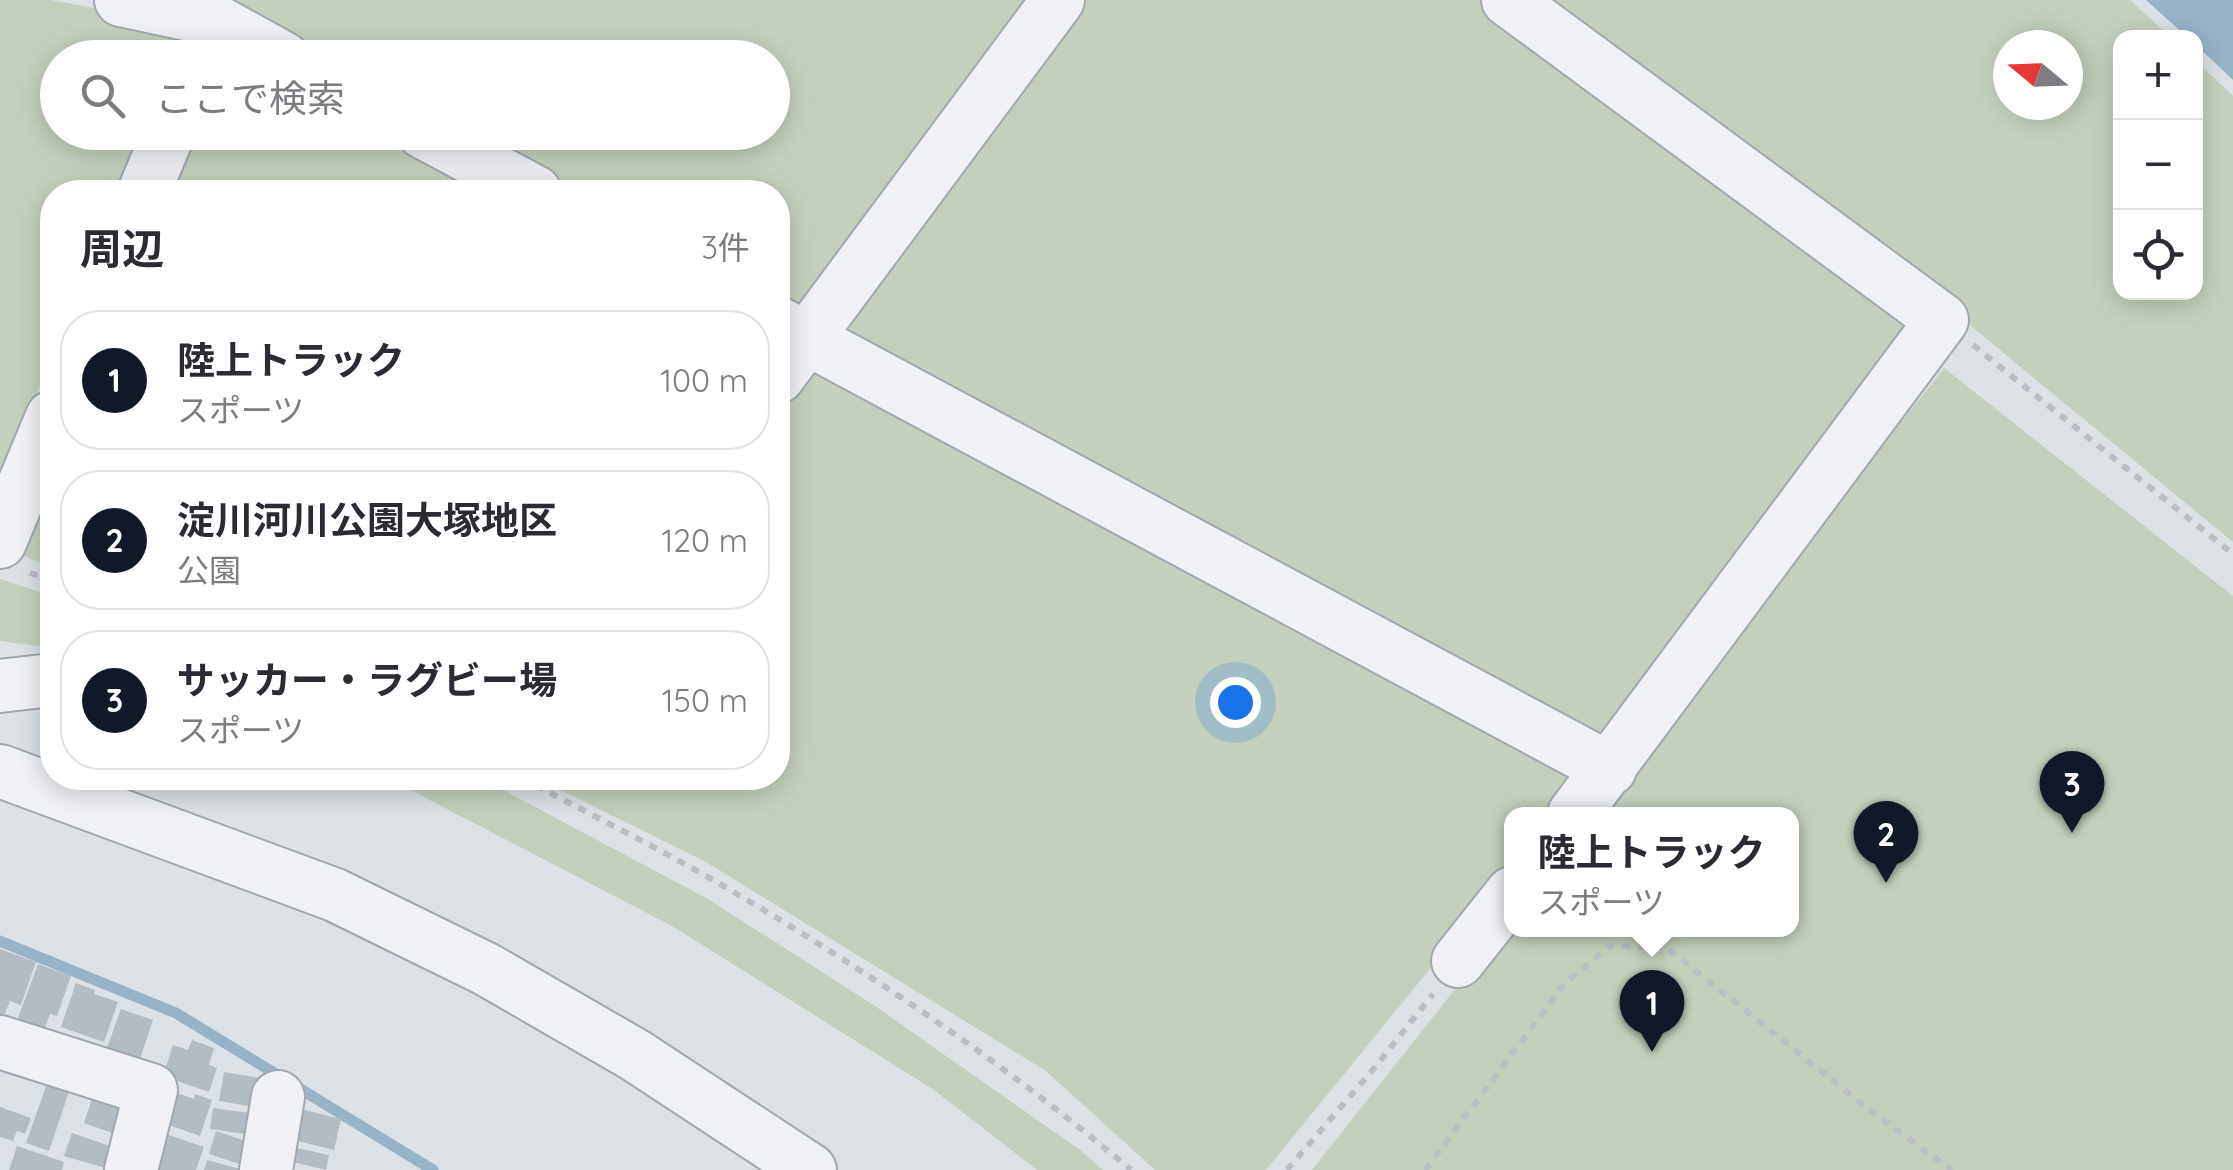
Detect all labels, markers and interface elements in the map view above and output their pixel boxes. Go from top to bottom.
north arrow [1993,30,2083,120]
map controls [2113,30,2203,300]
button: + [2113,30,2203,120]
search box [40,40,790,150]
icon: search [75,68,130,123]
text: ここで検索 [155,74,345,122]
button: − [2113,120,2203,210]
button: locate [2113,210,2203,300]
text: 周辺 [80,222,164,275]
text: 3件 [701,227,750,267]
text: 陸上トラック [177,336,405,384]
text: 1 [108,360,121,400]
text: 100 m [660,360,748,400]
text: スポーツ [177,390,304,430]
text: 淀川河川公園大塚地区 [177,496,557,544]
text: 2 [105,520,124,560]
text: 120 m [661,520,748,560]
text: 公園 [177,550,241,590]
text: サッカー・ラグビー場 [177,656,557,704]
your location [1210,677,1261,728]
text: 3 [106,680,123,720]
text: 150 m [662,680,748,720]
text: スポーツ [177,710,304,750]
pin: 3 [2040,750,2104,833]
pin: 2 [1854,800,1918,883]
popup [1504,807,1799,937]
text: 陸上トラック [1537,828,1766,876]
text: スポーツ [1537,882,1665,922]
pin: 1 [1620,970,1684,1052]

